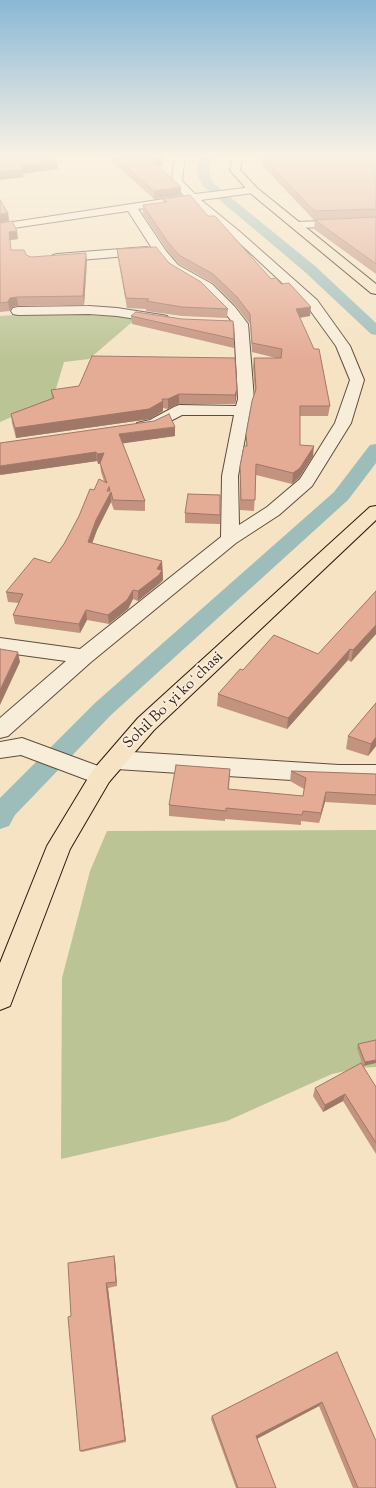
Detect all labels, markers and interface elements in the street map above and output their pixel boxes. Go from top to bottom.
street label: Sohil Boʻyi koʻchasi [120,649,228,753]

